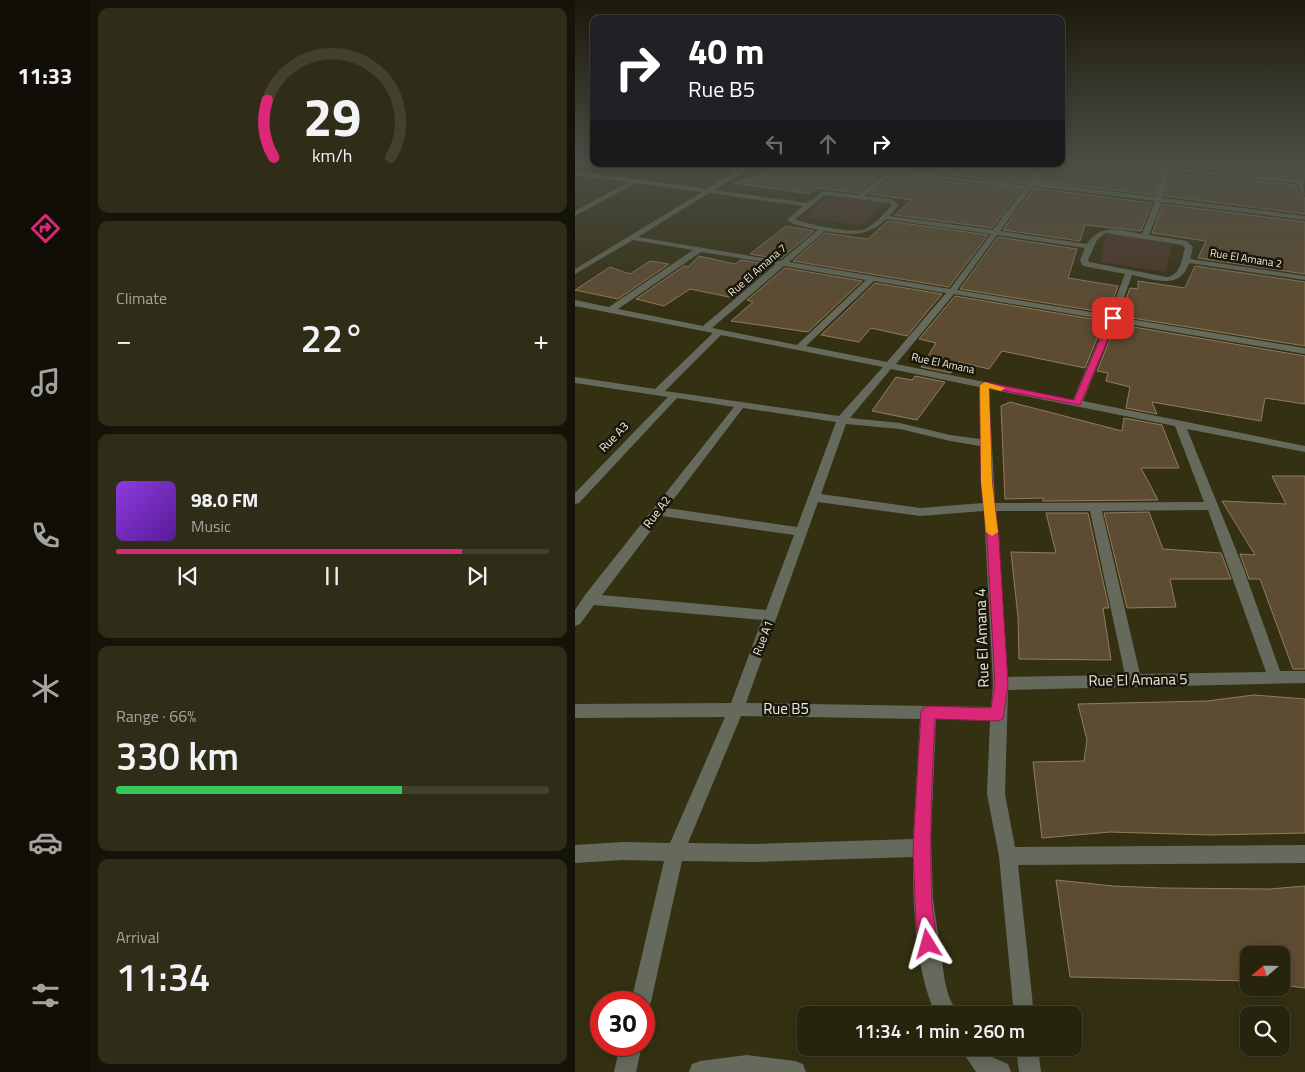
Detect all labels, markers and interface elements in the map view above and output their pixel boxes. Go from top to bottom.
text: 40 m [688,24,764,78]
icon: right [605,35,670,100]
text: 11:33 [18,59,72,93]
text: Rue B5 [688,72,755,106]
text: 29 [303,77,362,156]
icon: left [761,130,789,158]
icon: ahead [814,130,842,158]
icon: right [867,130,895,158]
text: km/h [312,142,353,169]
icon: directions [28,211,63,246]
street label: Rue El Amana 7 [724,240,790,300]
street label: Rue El Amana 2 [1209,244,1283,272]
text: Climate [116,286,167,310]
pin [1092,297,1134,339]
icon: arrive [1099,304,1127,332]
text: 22° [301,309,364,367]
text: − [116,318,132,361]
text: + [533,318,549,361]
street label: Rue El Amana [910,348,977,378]
icon: music [28,365,63,400]
street label: Rue A3 [594,417,633,456]
text: 98.0 FM [191,485,258,514]
street label: Rue A2 [638,491,675,532]
text: Music [191,514,231,538]
icon: phone [28,518,63,553]
icon: previous [174,562,202,590]
icon: pause [318,562,346,590]
icon: next [463,562,491,590]
street label: Rue El Amana 4 [968,588,995,688]
street label: Rue A1 [747,617,778,658]
street label: Rue El Amana 5 [1088,667,1188,692]
icon: climate [28,671,63,706]
street label: Rue B5 [763,697,809,720]
text: Range · 66% [116,704,196,728]
text: 330 km [116,727,239,785]
icon: car [28,825,63,860]
position arrow [901,917,953,969]
text: Arrival [116,925,159,949]
north arrow [1240,946,1290,996]
map controls [1240,946,1290,1056]
text: 11:34 [116,948,210,1006]
icon: filters [28,978,63,1013]
speed limit sign: 30 [590,991,655,1056]
button: search [1240,1006,1290,1056]
text: 11:34 · 1 min · 260 m [854,1016,1025,1045]

